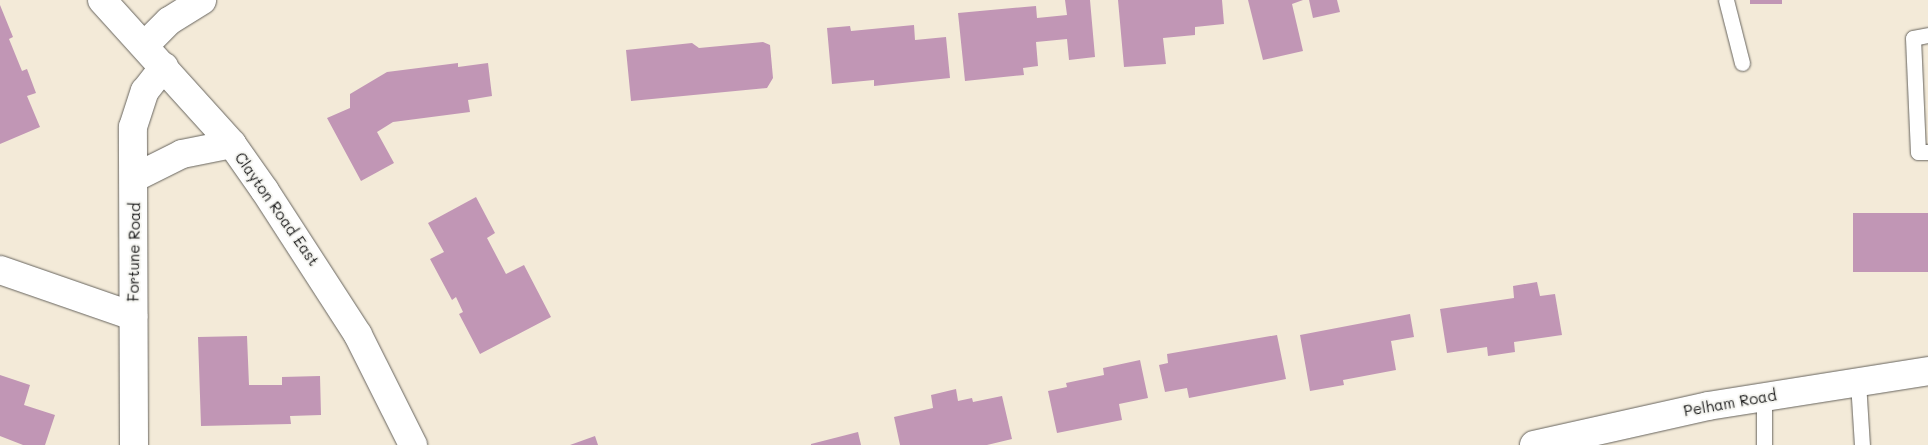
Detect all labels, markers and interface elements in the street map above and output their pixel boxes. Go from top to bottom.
street label: Clayton Road East [231,149,323,269]
street label: Fortune Road [124,202,144,302]
street label: Pelham Road [1682,386,1778,420]

